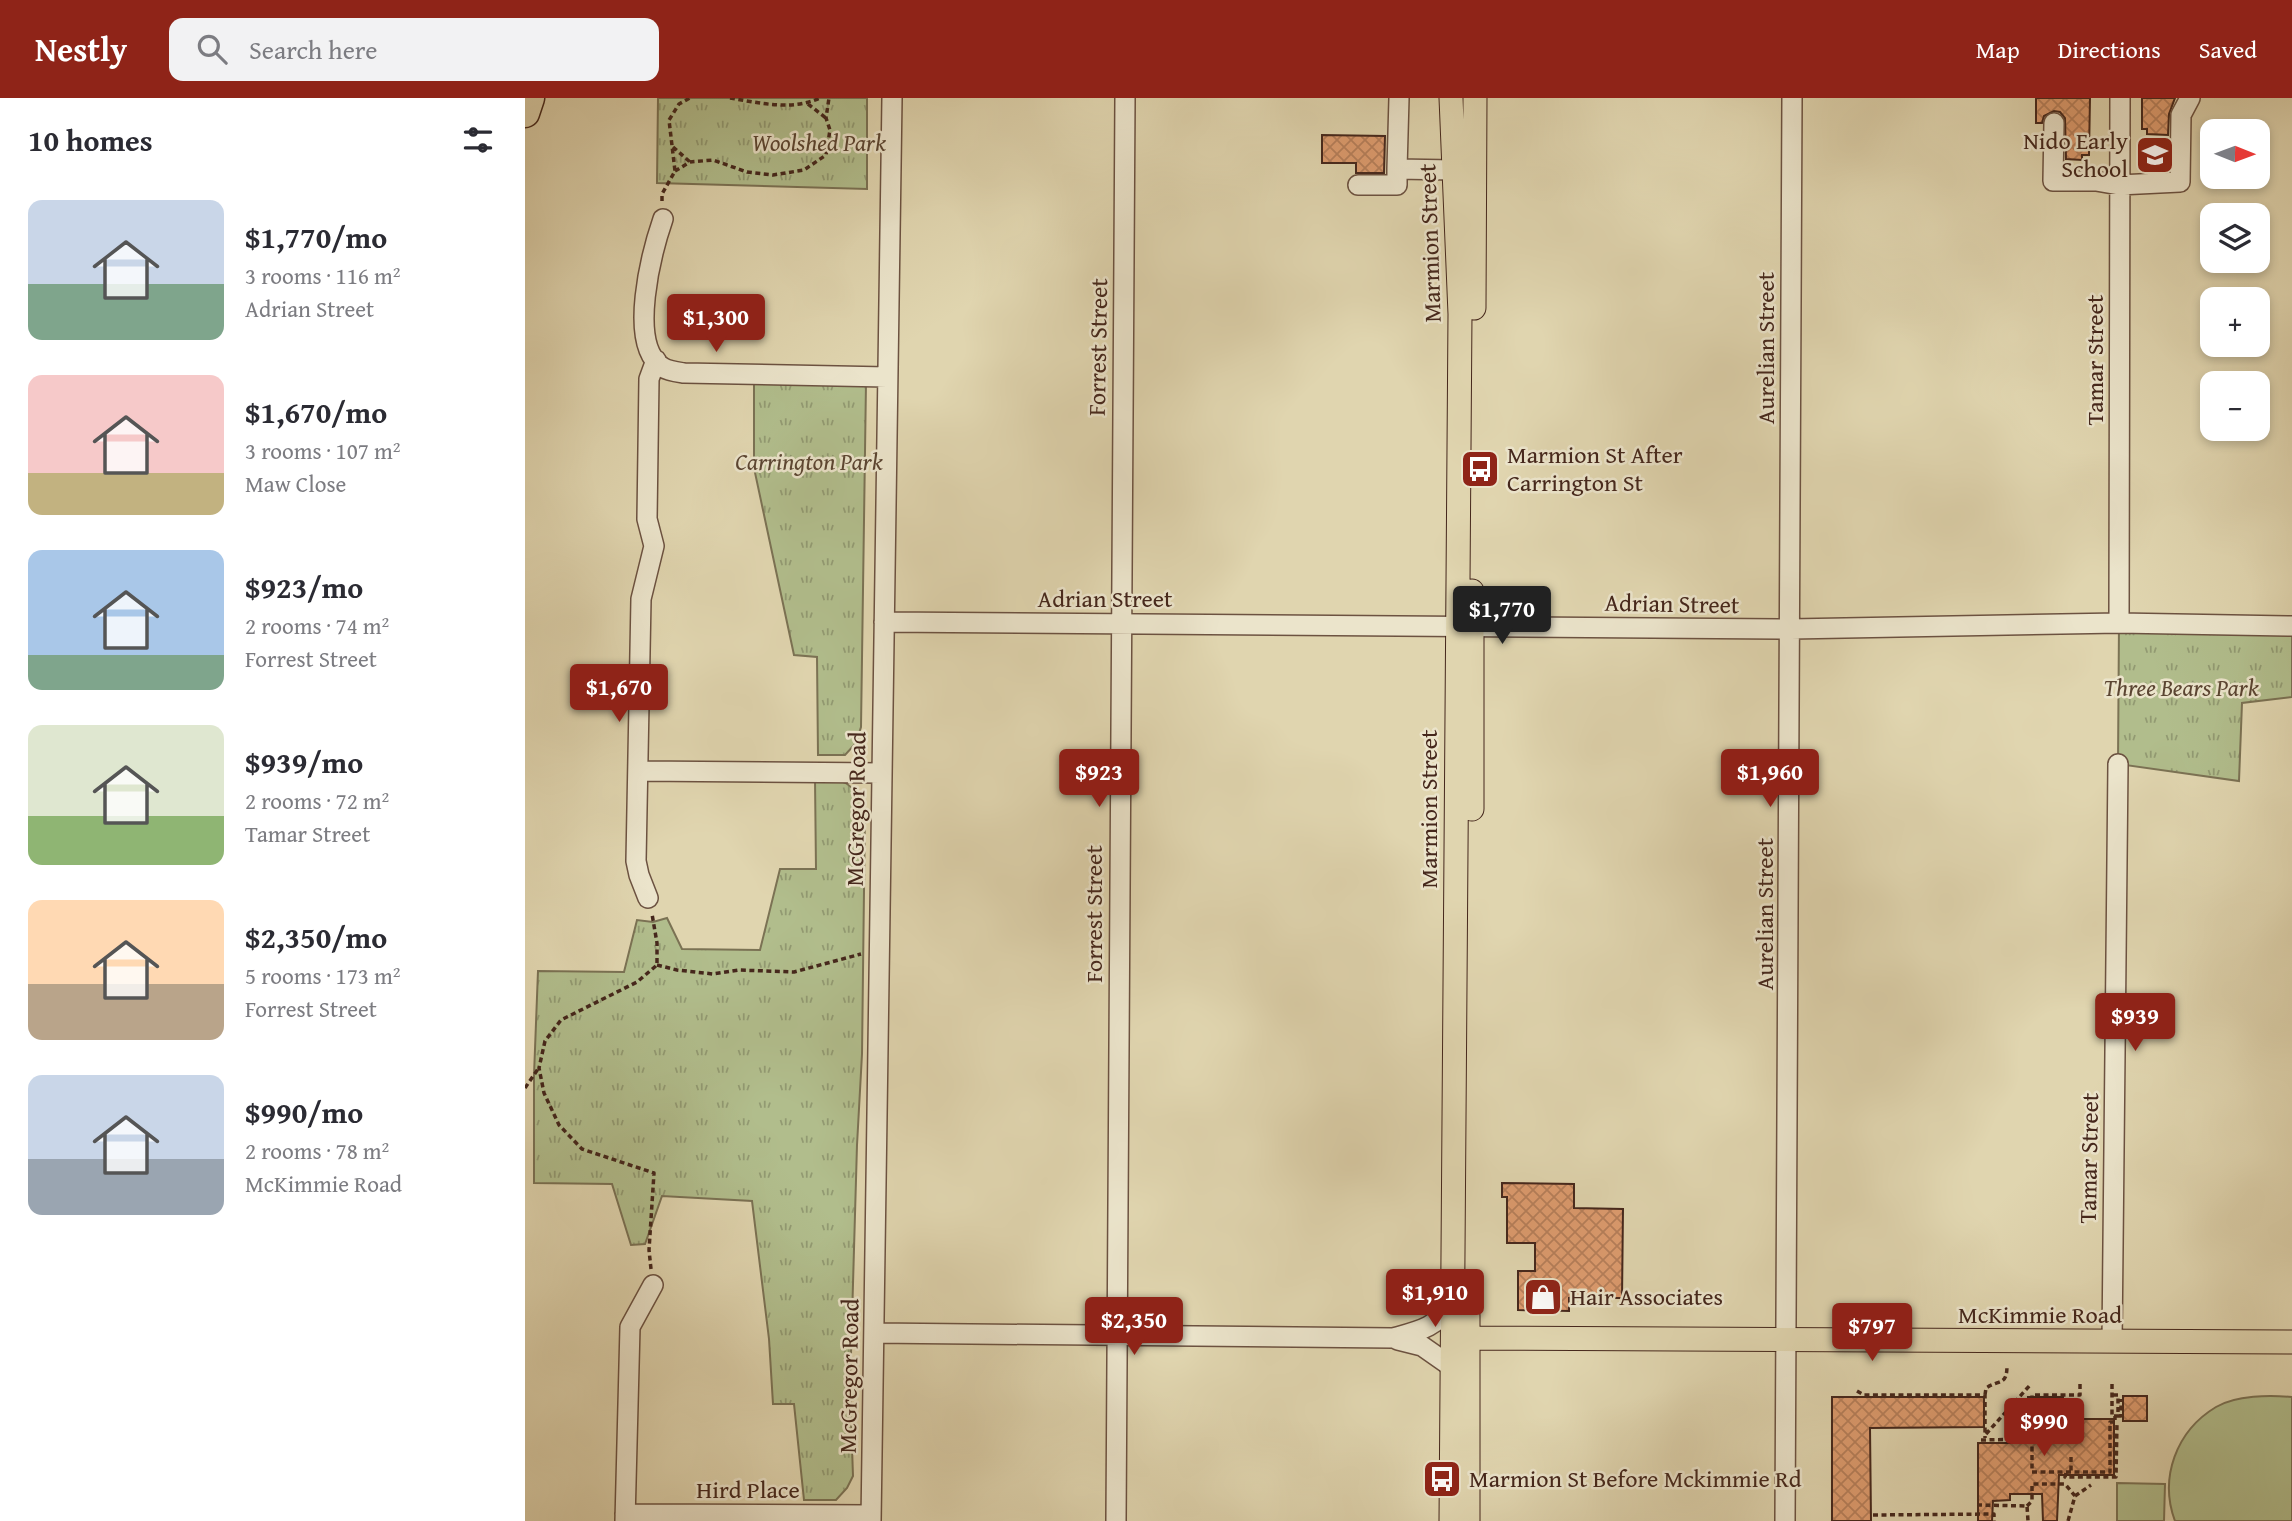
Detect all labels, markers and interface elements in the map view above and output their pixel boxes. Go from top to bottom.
search box [169,18,659,81]
text: Nestly [35,25,127,73]
icon: search [193,30,231,68]
text: Search here [249,30,377,69]
text: Map [1976,32,2020,67]
text: Directions [2058,32,2161,67]
text: Saved [2199,32,2257,67]
text: 10 homes [28,118,153,162]
north arrow [2200,119,2270,189]
map controls [2200,119,2270,441]
icon: filters [459,121,497,159]
place label: Nido Early School [2023,123,2128,186]
park label: Woolshed Park [752,125,886,160]
school or university icon: Nido Early School [2134,134,2176,176]
street label: Marmion Street [1409,162,1450,323]
button: layers [2200,203,2270,273]
text: $1,770/mo [245,215,387,259]
icon: home [84,228,168,312]
text: 3 rooms · 116 m² [245,259,400,292]
street label: Aurelian Street [1748,271,1783,424]
street label: Forrest Street [1079,277,1116,416]
button: + [2200,287,2270,357]
text: Adrian Street [245,292,374,325]
pin: $1,300 [659,294,773,354]
street label: Tamar Street [2077,294,2112,425]
text: $1,300 [683,300,749,333]
button: − [2200,371,2270,441]
text: $1,670/mo [245,390,387,434]
icon: home [84,403,168,487]
text: 3 rooms · 107 m² [245,434,400,467]
place label: Marmion St After Carrington St [1507,437,1683,500]
park label: Carrington Park [735,444,883,479]
bus stop icon: Marmion St After Carrington St [1459,448,1501,490]
text: Maw Close [245,467,346,500]
text: $923/mo [245,565,363,609]
icon: home [84,578,168,662]
street label: Adrian Street [1038,581,1173,616]
street label: Adrian Street [1604,585,1740,622]
pin: $1,770 [1445,587,1559,646]
text: $1,770 [1469,592,1535,625]
text: 2 rooms · 74 m² [245,609,389,642]
text: Forrest Street [245,642,377,675]
pin: $1,670 [562,664,676,724]
text: $1,670 [586,670,652,703]
park label: Three Bears Park [2103,670,2259,705]
street label: Marmion Street [1411,729,1446,888]
street label: McGregor Road [837,731,874,887]
text: $939/mo [245,740,363,784]
pin: $923 [1058,750,1140,809]
pin: $1,960 [1713,750,1827,809]
icon: home [84,753,168,837]
text: $923 [1075,755,1123,788]
text: $1,960 [1737,755,1803,788]
text: 2 rooms · 72 m² [245,784,389,817]
text: Tamar Street [245,817,370,850]
street label: Aurelian Street [1747,837,1782,990]
street label: Forrest Street [1076,845,1111,983]
text: $2,350/mo [245,915,387,959]
icon: home [84,928,168,1012]
text: 5 rooms · 173 m² [245,959,400,992]
text: Forrest Street [245,992,377,1025]
pin: $939 [2094,993,2176,1053]
text: $939 [2111,999,2159,1032]
text: $990/mo [245,1090,363,1134]
street label: Tamar Street [2070,1092,2107,1224]
icon: home [84,1103,168,1187]
text: 2 rooms · 78 m² [245,1134,389,1167]
text: McKimmie Road [245,1167,402,1200]
pin: $1,910 [1378,1270,1492,1329]
text: $1,910 [1402,1275,1468,1308]
shop icon: Hair Associates [1522,1276,1564,1318]
place label: Hair Associates [1570,1279,1723,1314]
street label: McKimmie Road [1958,1297,2122,1332]
street label: McGregor Road [830,1298,867,1454]
pin: $2,350 [1077,1298,1191,1357]
text: $2,350 [1101,1303,1167,1336]
pin: $797 [1831,1304,1913,1363]
text: $797 [1848,1309,1896,1342]
pin: $990 [2003,1398,2085,1458]
text: $990 [2020,1404,2068,1437]
bus stop icon: Marmion St Before Mckimmie Rd [1421,1458,1463,1500]
place label: Marmion St Before Mckimmie Rd [1469,1461,1802,1496]
street label: Hird Place [696,1472,800,1507]

